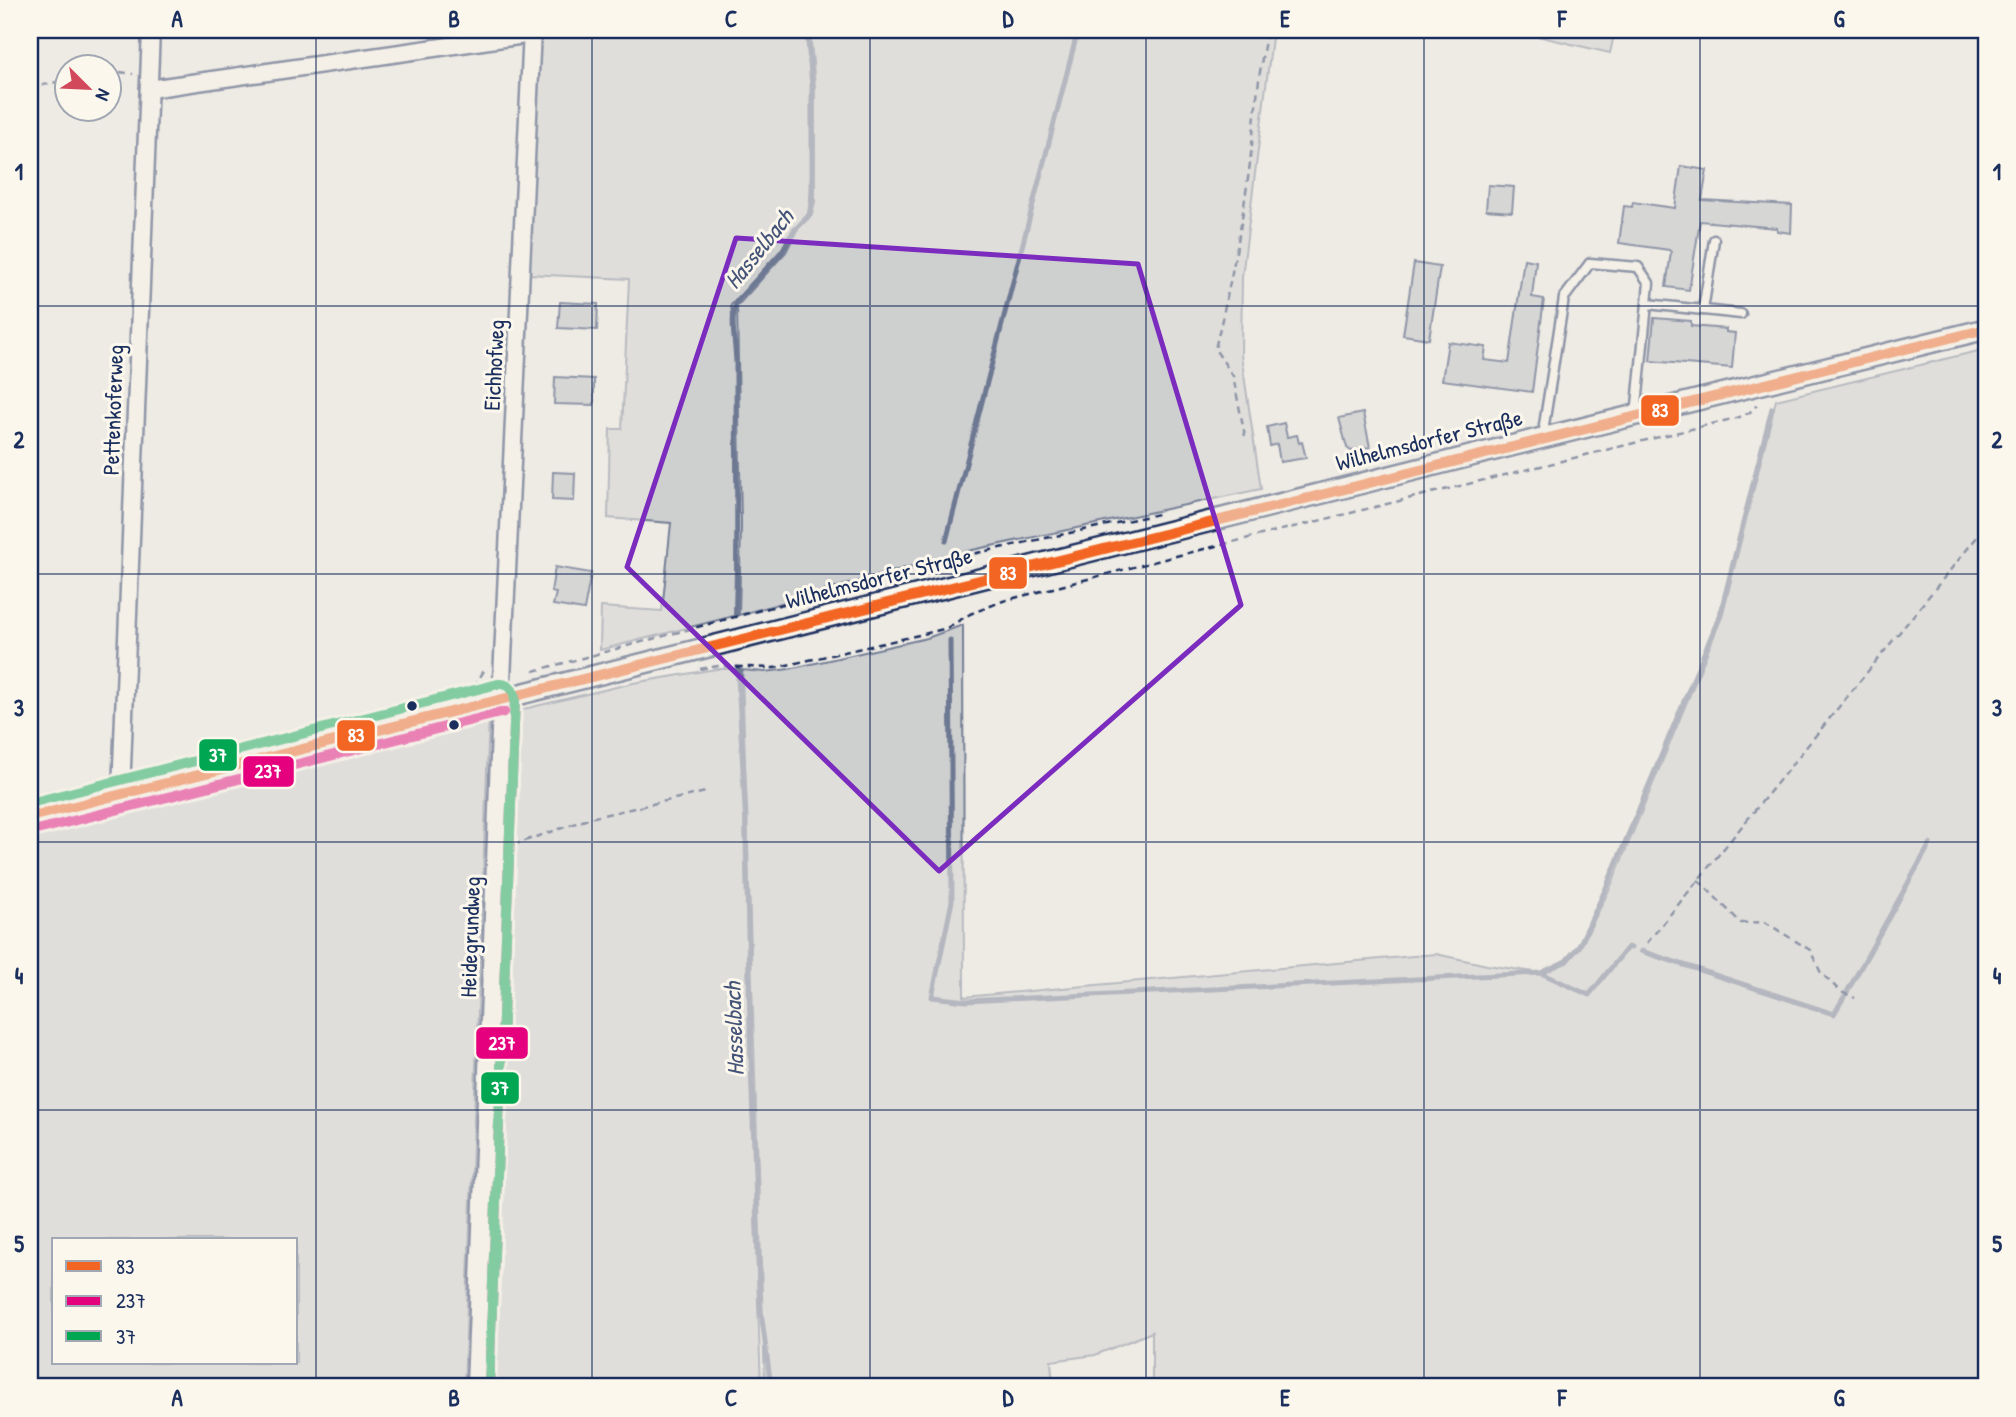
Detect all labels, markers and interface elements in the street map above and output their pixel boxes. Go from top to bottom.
text: A [171,3,183,34]
text: B [448,3,460,34]
text: C [725,3,737,34]
text: D [1003,3,1015,34]
text: E [1280,3,1291,34]
text: F [1557,3,1568,34]
text: G [1833,3,1845,34]
north arrow [52,52,122,122]
text: N [90,85,117,105]
text: 1 [15,156,23,187]
text: 1 [1993,156,2001,187]
water label: Hasselbach [716,200,801,295]
street label: Eichhofweg [476,319,511,411]
street label: Pettenkoferweg [95,344,130,476]
line badge: 83 [1640,394,1680,427]
text: 83 [1652,397,1669,423]
street label: Wilhelmsdorfer Straße [1332,401,1525,478]
text: 2 [14,424,25,455]
text: 2 [1992,424,2003,455]
street label: Wilhelmsdorfer Straße [782,539,975,616]
line badge: 83 [988,556,1028,590]
text: 83 [1000,560,1017,586]
text: 3 [14,692,24,723]
text: 3 [1992,692,2002,723]
unlabelled marker [405,699,419,713]
unlabelled marker [447,718,461,732]
line badge: 83 [336,719,376,752]
text: 83 [348,722,365,748]
line badge: 37 [198,738,238,772]
text: 37 [209,742,227,768]
line badge: 237 [242,755,295,788]
text: 237 [255,758,281,784]
street label: Heidegrundweg [452,876,487,998]
text: 4 [15,960,24,991]
text: 4 [1993,960,2002,991]
water label: Hasselbach [715,980,751,1076]
line badge: 237 [475,1026,529,1060]
text: 237 [489,1030,515,1056]
line badge: 37 [480,1071,520,1105]
text: 37 [491,1075,509,1101]
text: 5 [14,1228,24,1259]
text: 5 [1992,1228,2002,1259]
legend [52,1238,298,1364]
text: 83 [116,1252,135,1281]
text: 237 [116,1286,146,1315]
text: 37 [116,1322,136,1351]
text: A [171,1382,183,1413]
text: B [448,1382,460,1413]
text: C [725,1382,737,1413]
text: D [1003,1382,1015,1413]
text: E [1280,1382,1291,1413]
text: F [1557,1382,1568,1413]
text: G [1833,1382,1845,1413]

